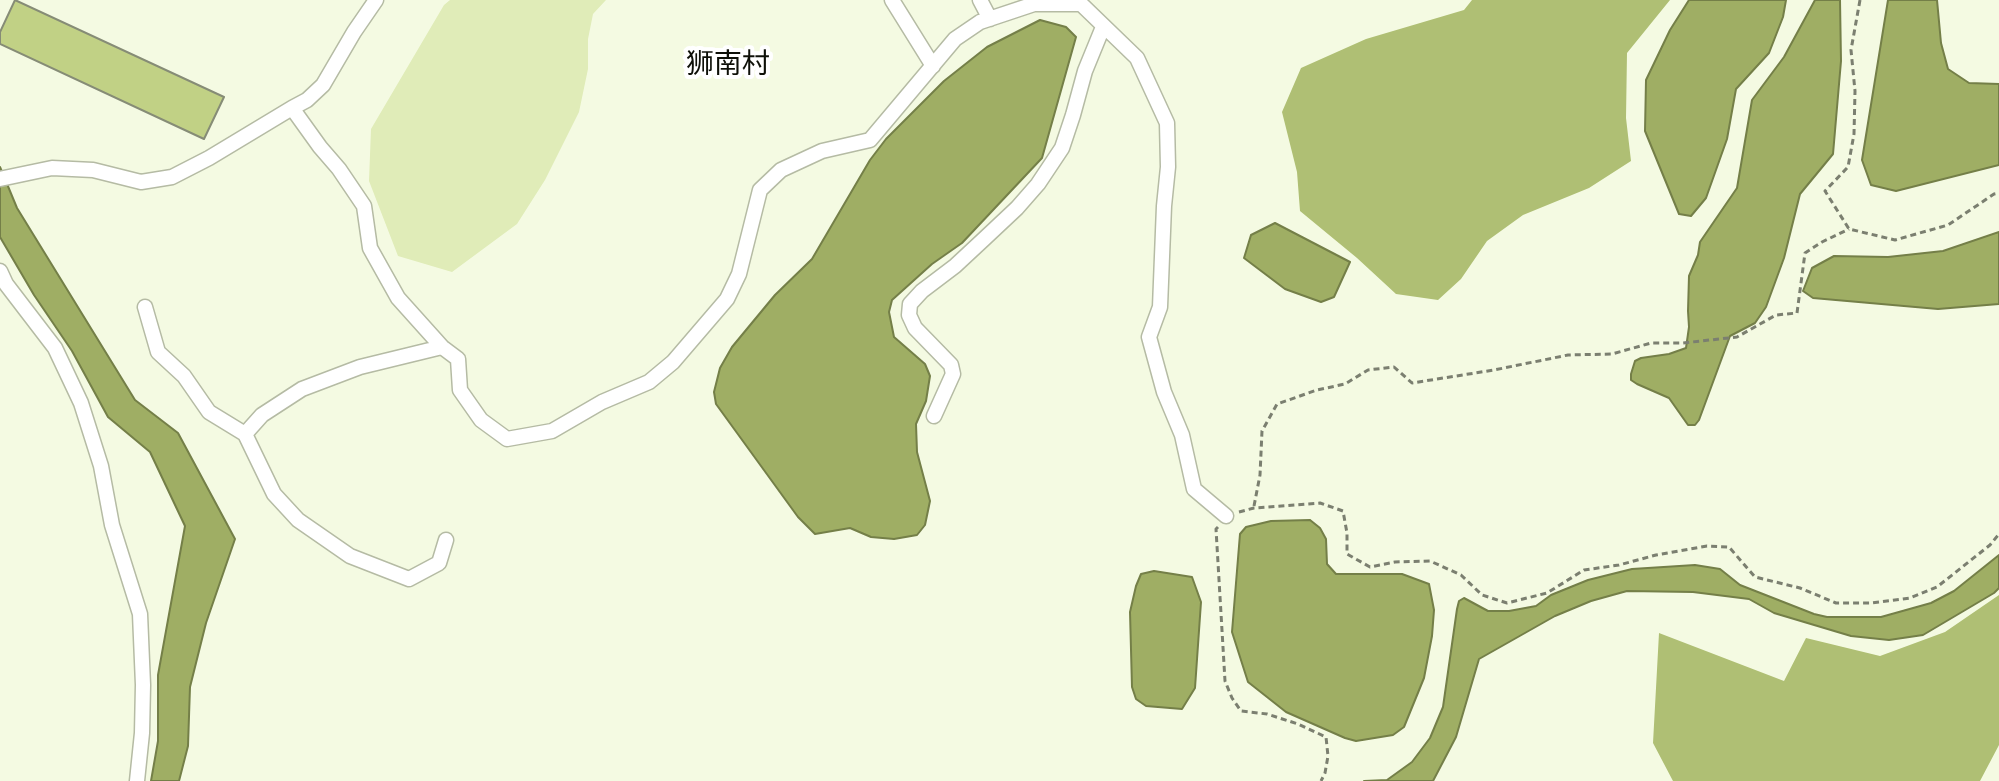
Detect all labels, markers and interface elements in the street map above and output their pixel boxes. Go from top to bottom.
district label: 狮南村 [686,48,770,82]

